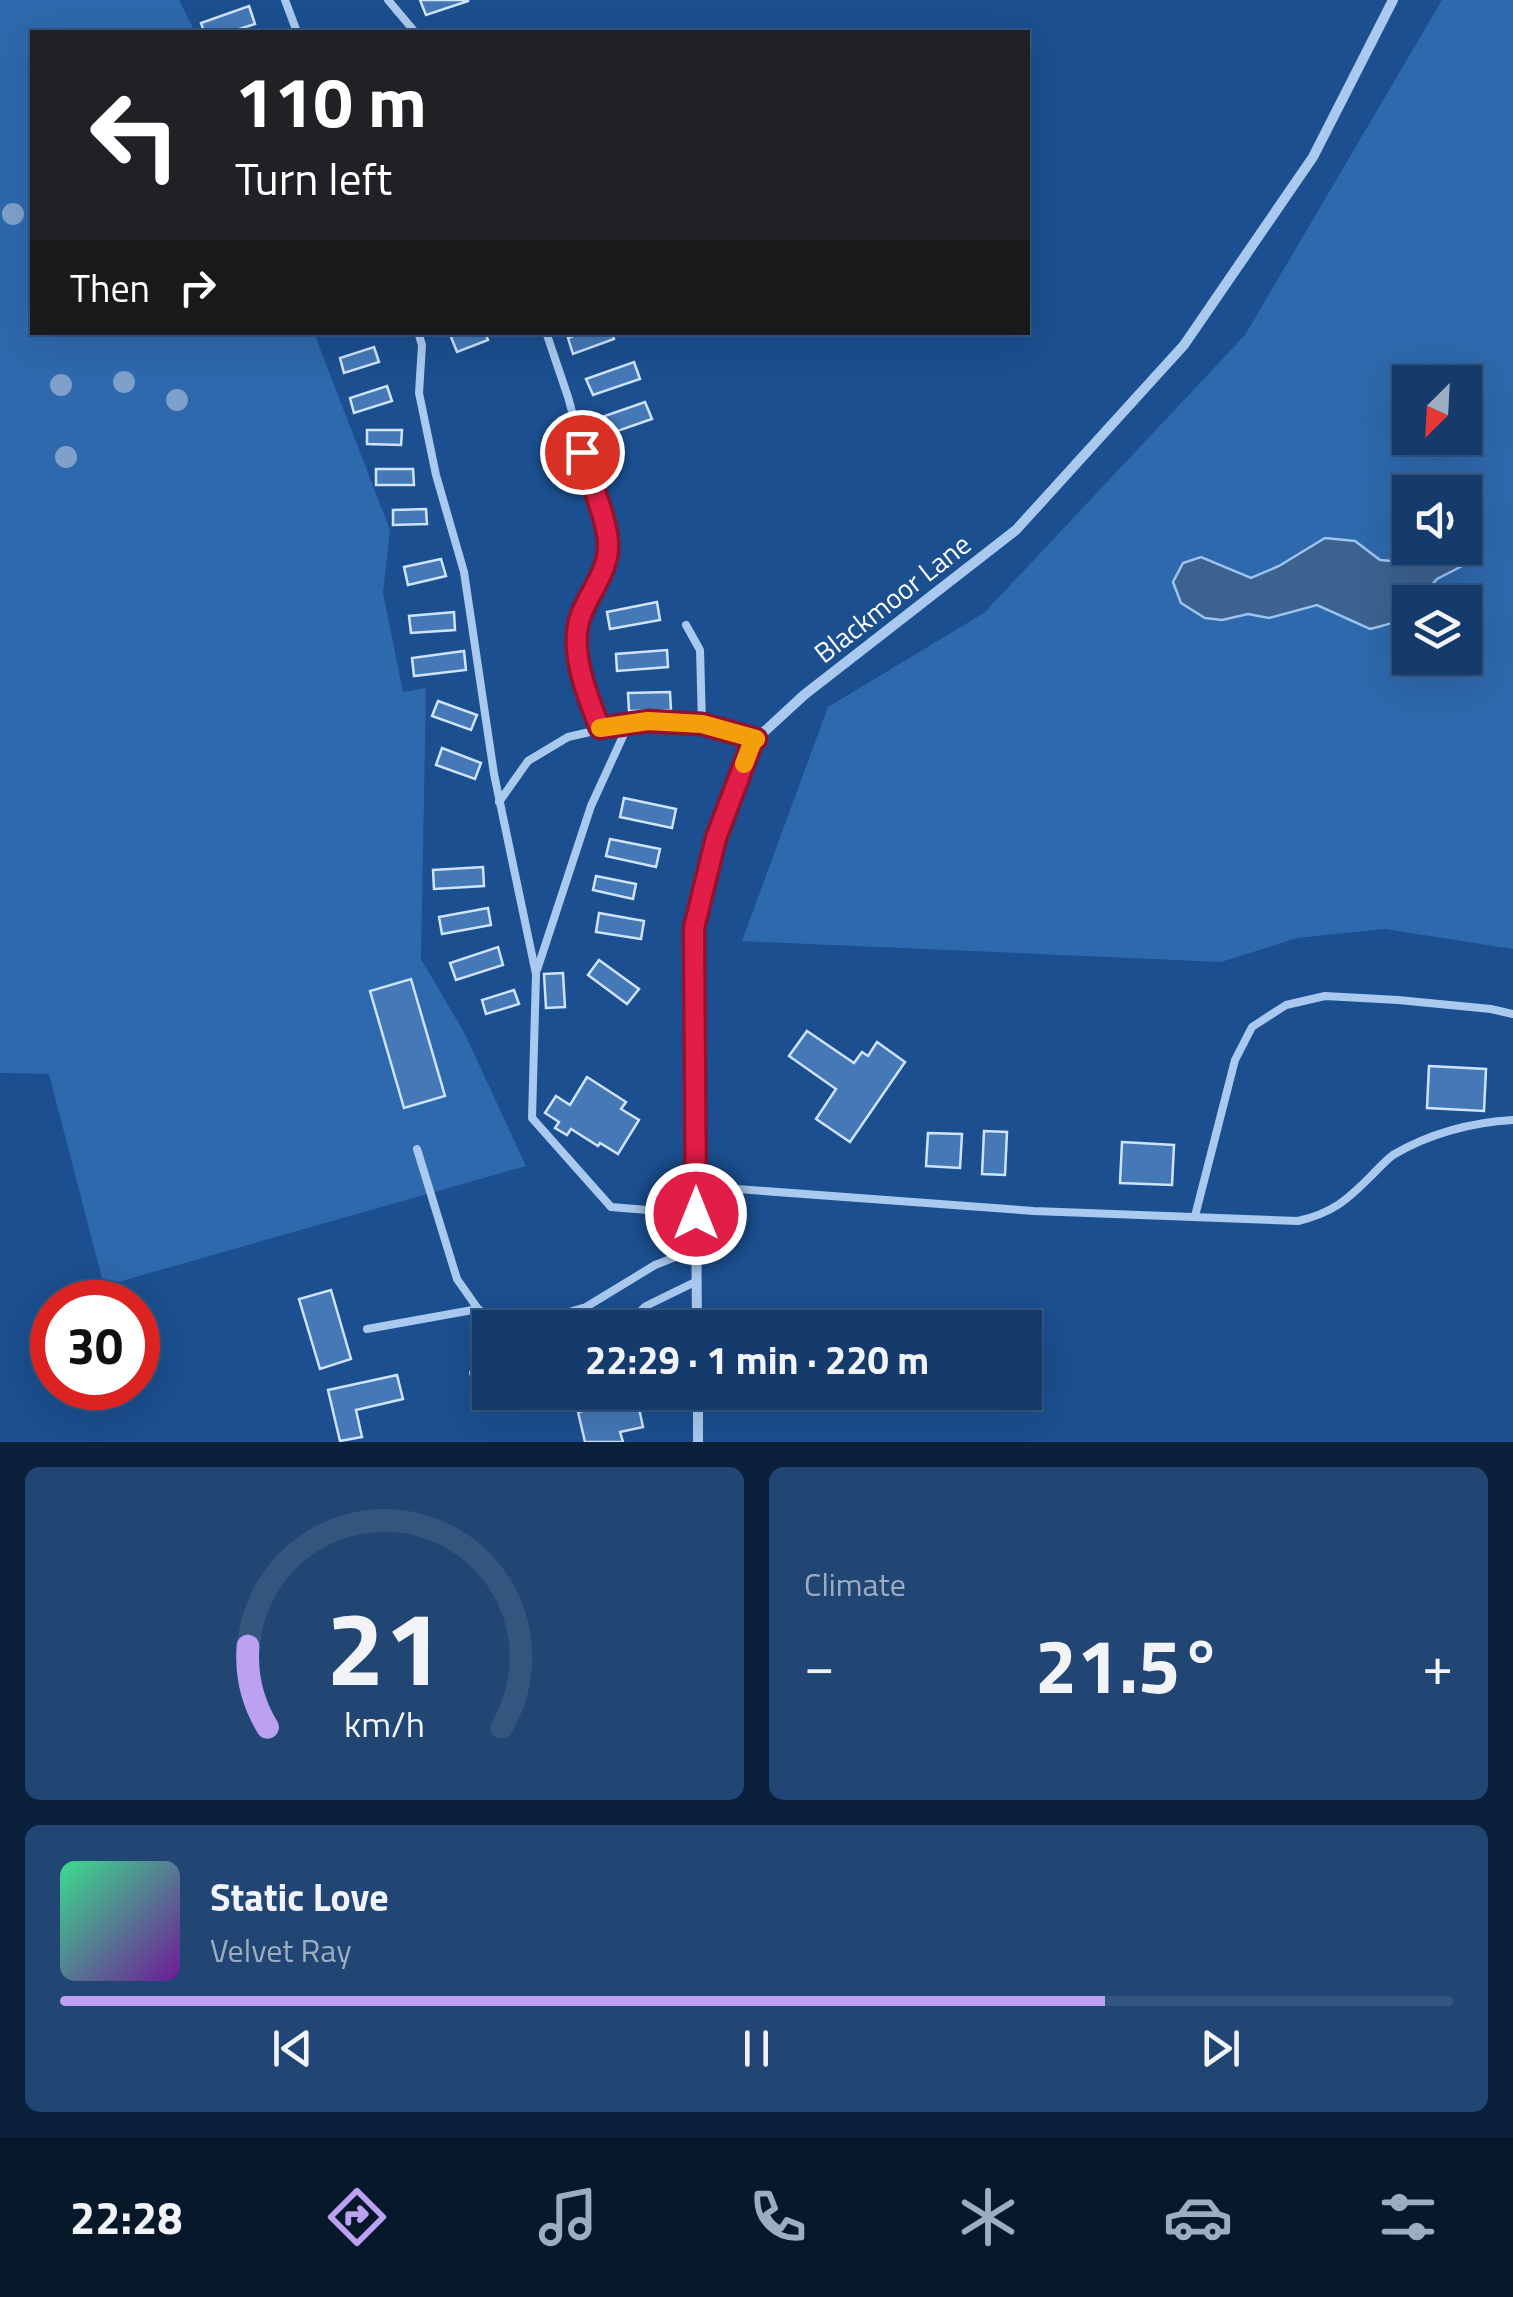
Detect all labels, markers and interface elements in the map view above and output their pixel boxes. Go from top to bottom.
text: 110 m [235,48,427,154]
icon: left [70,70,200,200]
text: Turn left [235,144,392,212]
text: Then [70,259,150,317]
icon: right [170,260,225,315]
north arrow [1392,365,1482,455]
map controls [1392,365,1482,675]
pin [540,410,625,495]
icon: arrive [555,425,610,480]
button: sound [1392,475,1482,565]
street label: Blackmoor Lane [804,523,980,673]
button: layers [1392,585,1482,675]
position arrow [644,1162,748,1266]
speed limit sign: 30 [30,1280,160,1410]
text: 22:29 · 1 min · 220 m [585,1331,929,1389]
text: Climate [804,1560,906,1608]
text: 21 [326,1567,443,1725]
text: 21.5° [1035,1608,1222,1722]
text: − [804,1623,835,1706]
text: + [1422,1623,1453,1706]
text: km/h [344,1696,425,1751]
text: Static Love [210,1868,389,1926]
text: Velvet Ray [210,1926,352,1974]
icon: previous [265,2021,320,2076]
icon: pause [729,2021,784,2076]
icon: next [1193,2021,1248,2076]
icon: directions [322,2182,392,2252]
icon: music [533,2182,603,2252]
icon: phone [743,2182,813,2252]
icon: climate [953,2182,1023,2252]
icon: car [1163,2182,1233,2252]
icon: filters [1373,2182,1443,2252]
text: 22:28 [70,2183,182,2251]

